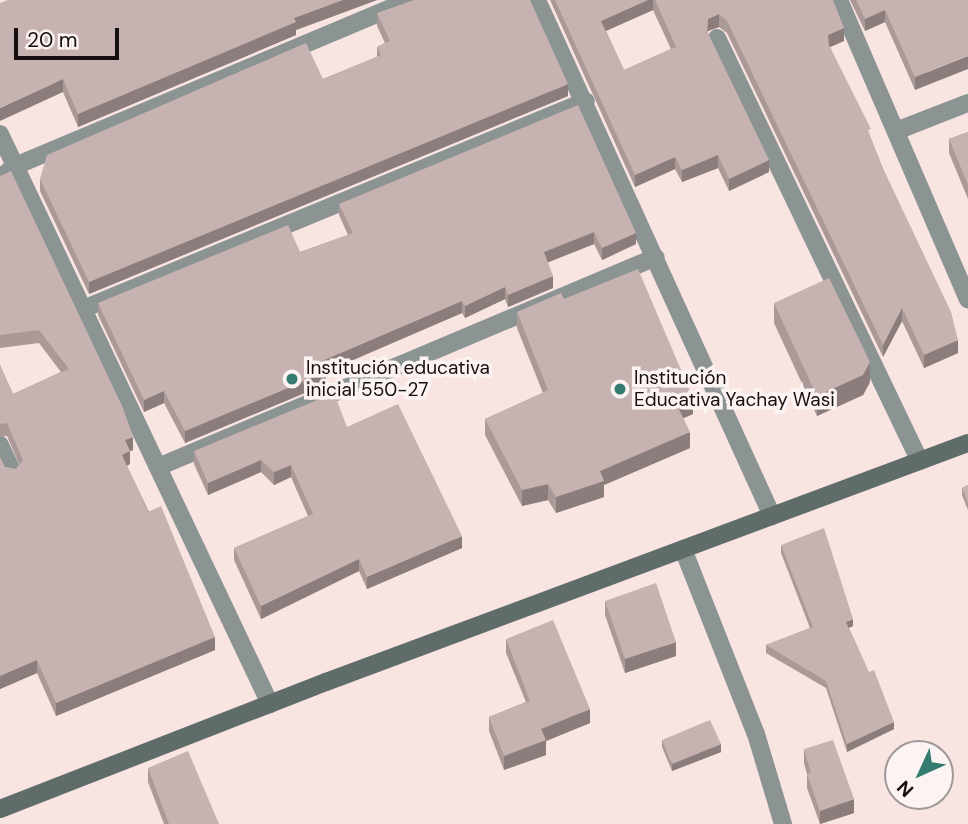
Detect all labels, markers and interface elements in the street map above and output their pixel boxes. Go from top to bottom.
scale bar [18,14,122,58]
text: 20 m [27,26,78,54]
place label: Institución educativa inicial 550-27 [306,357,490,401]
place label: Institución Educativa Yachay Wasi [634,367,835,411]
marker: Institución educativa inicial 550-27 [284,371,300,387]
marker: Institución Educativa Yachay Wasi [612,381,628,397]
north arrow [884,740,954,810]
text: N [891,775,919,803]

